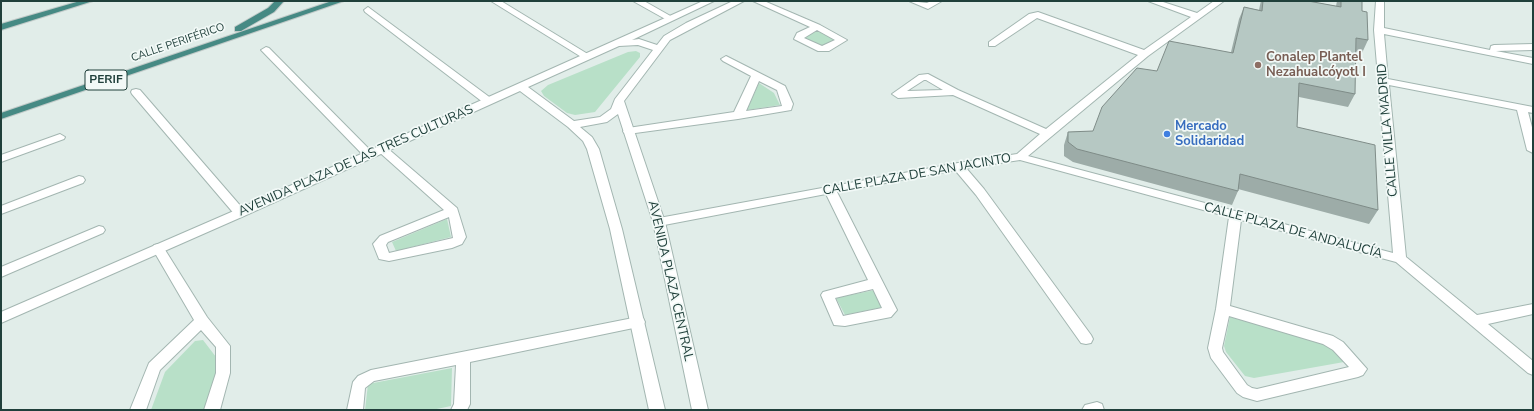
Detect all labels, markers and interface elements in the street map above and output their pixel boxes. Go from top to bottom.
street label: CALLE PERIFÉRICO [129,21,227,65]
place label: Conalep Plantel Nezahualcóyotl I [1266,50,1366,81]
marker: Conalep Plantel Nezahualcóyotl I [1253,60,1263,70]
street label: CALLE VILLA MADRID [1374,63,1402,197]
road number: PERIF [85,70,127,90]
street label: AVENIDA PLAZA DE LAS TRES CULTURAS [236,102,476,220]
place label: Mercado Solidaridad [1175,119,1244,150]
marker: Mercado Solidaridad [1162,129,1172,139]
street label: CALLE PLAZA DE SAN JACINTO [822,151,1012,199]
street label: AVENIDA PLAZA CENTRAL [644,199,696,363]
street label: CALLE PLAZA DE ANDALUCÍA [1202,200,1384,262]

